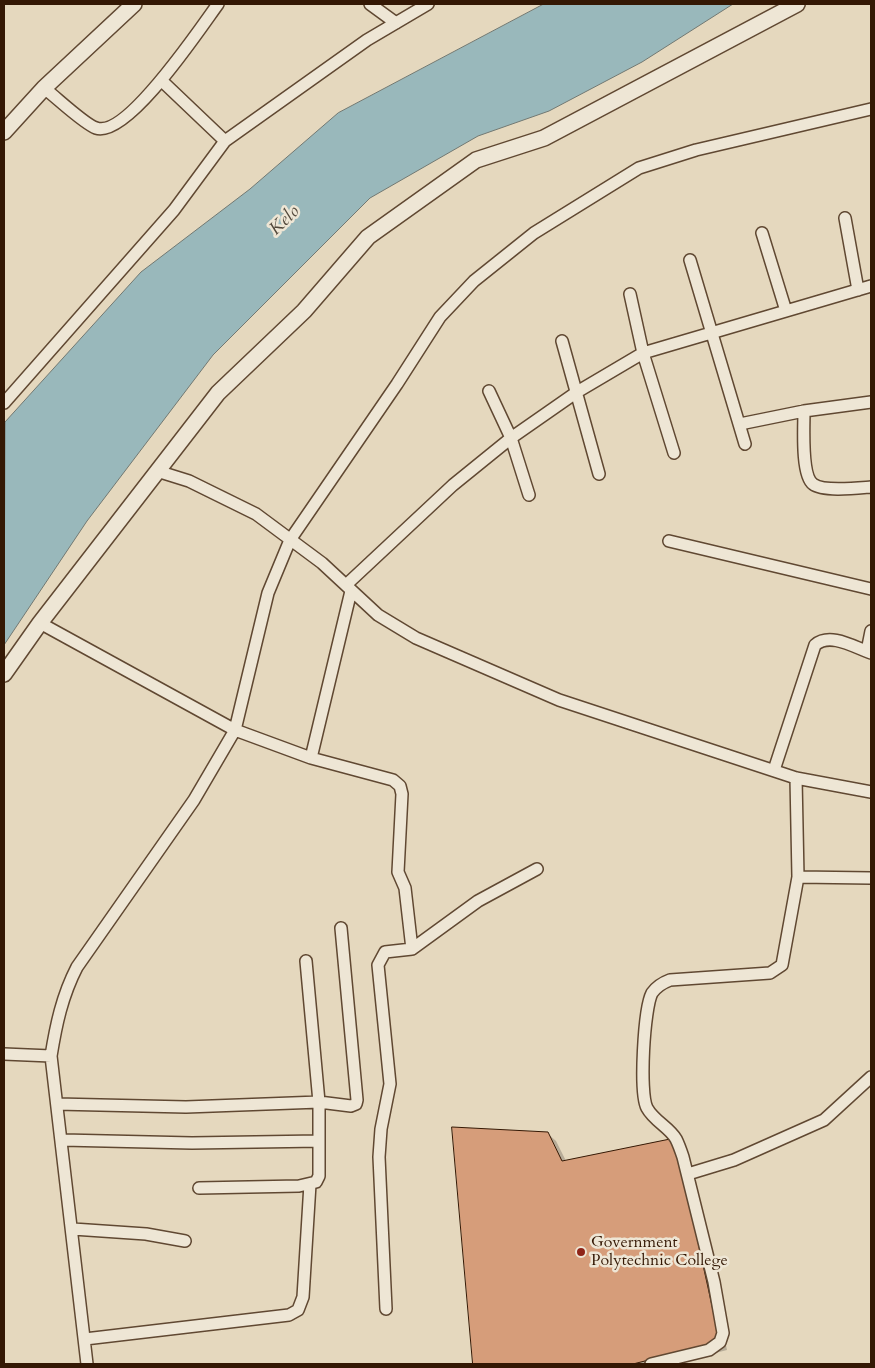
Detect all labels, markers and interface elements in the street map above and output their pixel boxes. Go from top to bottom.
water label: Kelo [265,201,305,241]
place label: Government Polytechnic College [591,1233,728,1271]
marker: Government Polytechnic College [575,1246,587,1258]

